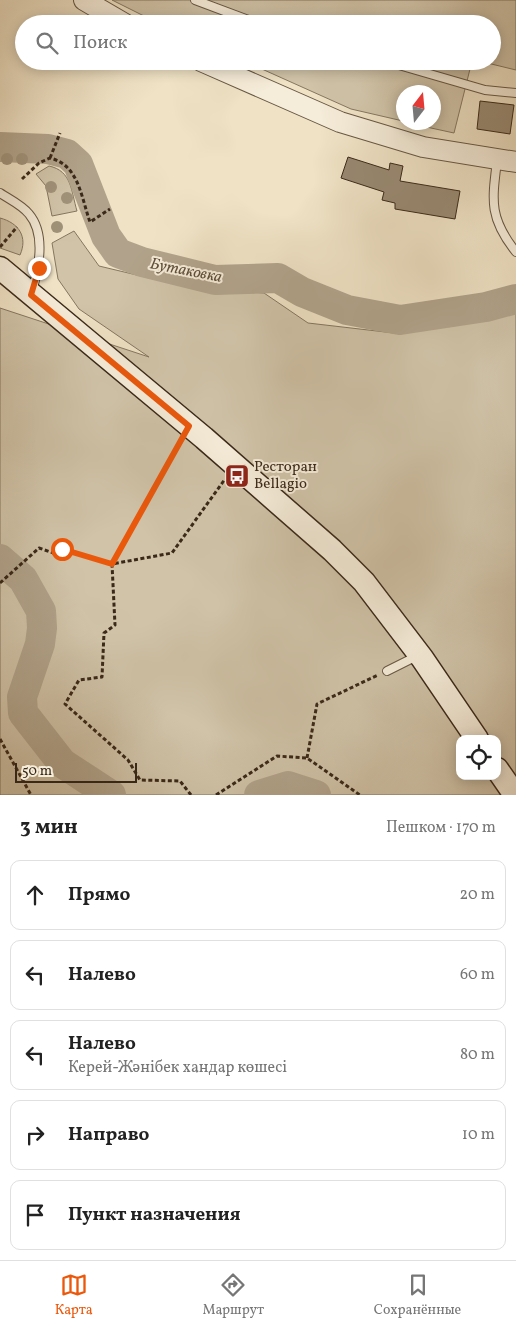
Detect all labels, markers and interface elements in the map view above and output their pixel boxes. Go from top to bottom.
search box [15,15,501,70]
icon: search [33,29,61,57]
text: Поиск [73,30,127,56]
north arrow [396,85,441,130]
water label: Бутаковка [148,253,224,289]
route end [28,257,51,280]
place label: Ресторан Bellagio [254,457,317,495]
bus stop icon: Ресторан Bellagio [224,463,250,489]
route start [51,538,74,561]
map controls [456,735,501,780]
button: locate [456,735,501,780]
scale bar [15,760,138,783]
text: 50 m [22,762,52,781]
text: 3 мин [20,813,78,842]
text: Пешком · 170 m [386,817,496,839]
icon: ahead [21,881,49,909]
text: Прямо [68,882,130,908]
text: 20 m [460,884,495,906]
icon: left [21,961,49,989]
text: Налево [68,962,136,988]
text: 60 m [460,964,495,986]
text: Налево [68,1031,136,1057]
icon: left [21,1041,49,1069]
text: 80 m [460,1044,495,1066]
text: Керей-Жәнібек хандар көшесі [68,1057,287,1079]
icon: right [21,1121,49,1149]
text: Направо [68,1122,150,1148]
text: 10 m [462,1124,495,1146]
icon: arrive [21,1201,49,1229]
text: Пункт назначения [68,1202,241,1228]
tab: Карта [55,1271,93,1320]
tab: Маршрут [202,1271,264,1320]
tab: Сохранённые [374,1271,461,1320]

